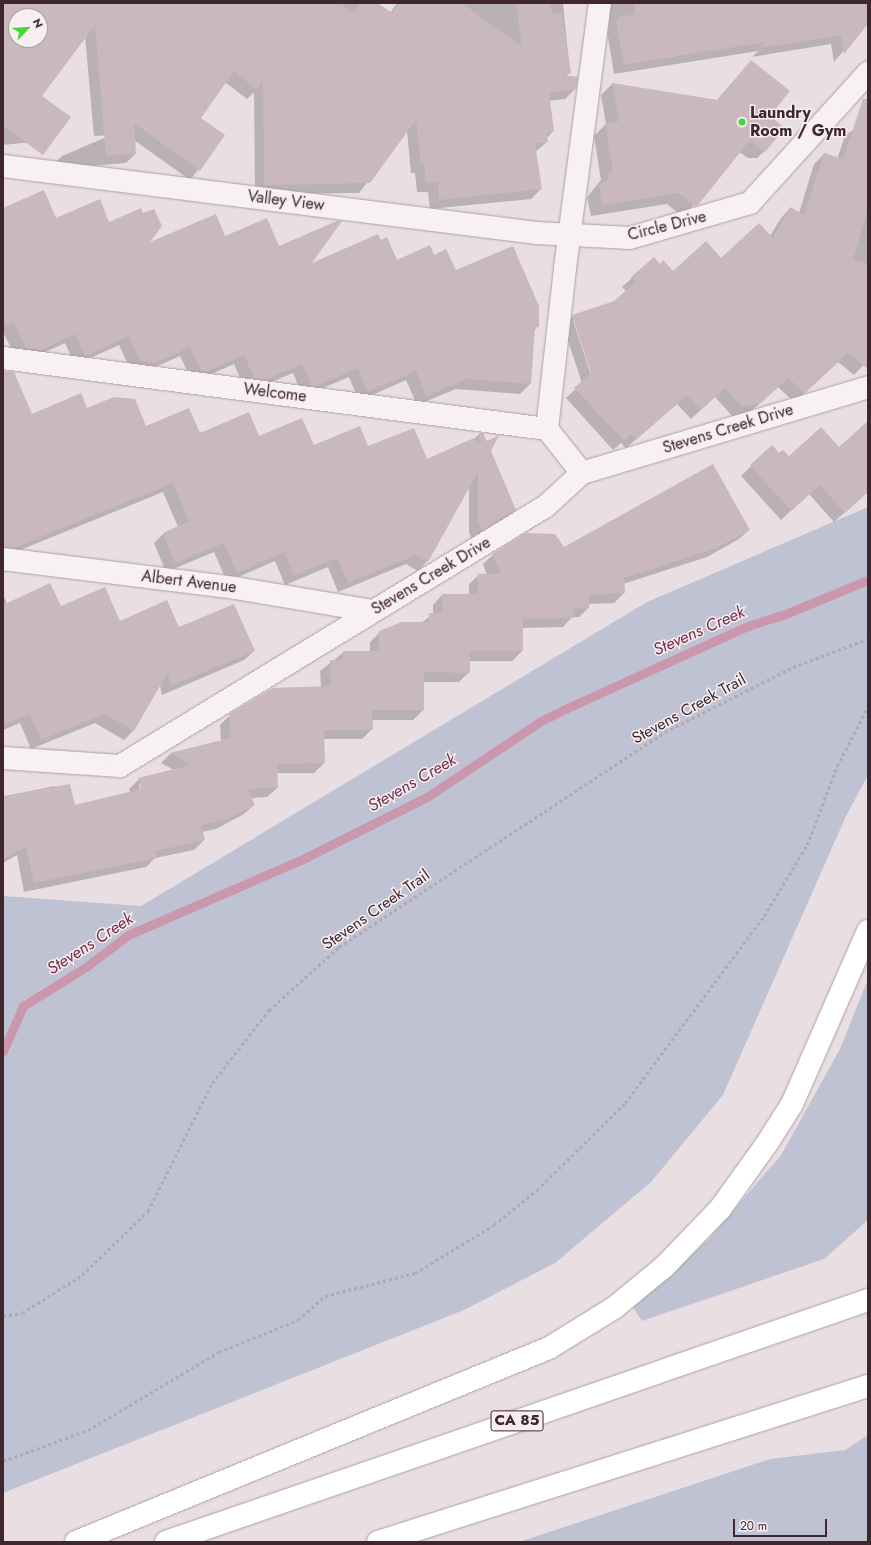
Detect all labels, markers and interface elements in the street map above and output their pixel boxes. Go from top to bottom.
north arrow [8,8,48,48]
text: N [29,16,47,31]
place label: Laundry Room / Gym [750,103,846,141]
marker: Laundry Room / Gym [737,117,747,127]
street label: Valley View [246,187,326,215]
street label: Circle Drive [626,207,708,245]
street label: Welcome [242,380,308,406]
street label: Stevens Creek Drive [660,400,796,458]
street label: Stevens Creek Drive [368,533,494,619]
street label: Albert Avenue [140,567,238,597]
water label: Stevens Creek [650,602,748,660]
street label: Stevens Creek Trail [629,670,749,748]
water label: Stevens Creek [364,750,460,816]
street label: Stevens Creek Trail [318,866,434,954]
water label: Stevens Creek [43,909,137,979]
road number: CA 85 [490,1408,544,1434]
scale bar [735,1511,829,1537]
text: 20 m [740,1517,767,1535]

